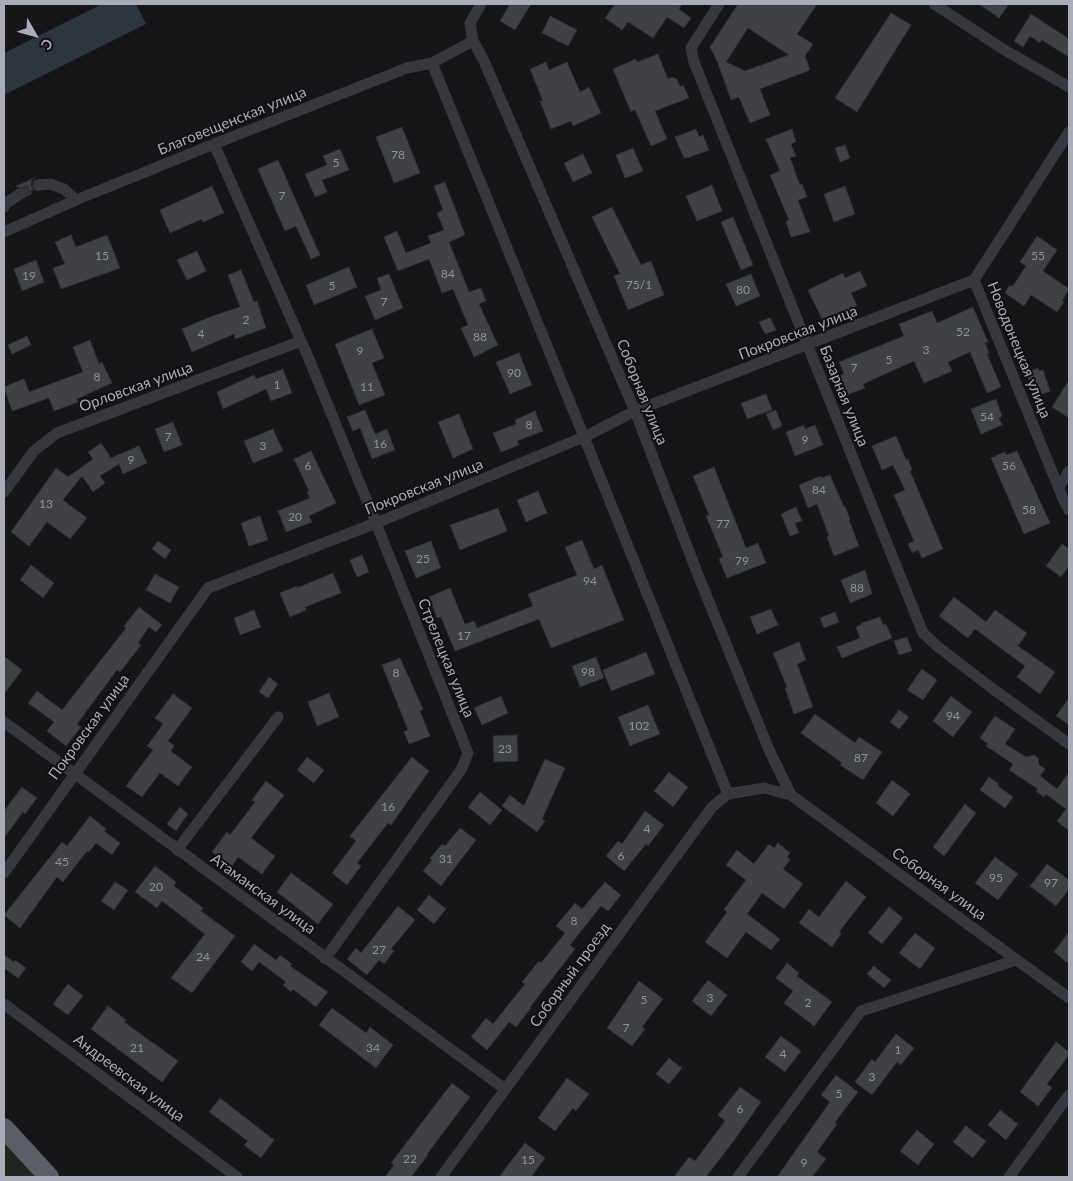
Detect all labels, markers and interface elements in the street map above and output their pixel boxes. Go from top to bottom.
north arrow [10,10,60,60]
text: С [38,36,57,53]
street label: Благовещенская улица [155,83,309,159]
house number: 78 [391,148,405,162]
house number: 5 [333,156,339,170]
house number: 7 [279,189,285,203]
house number: 15 [95,249,109,263]
house number: 55 [1031,249,1045,263]
house number: 84 [441,267,455,281]
house number: 19 [22,269,36,283]
house number: 75/1 [626,278,652,292]
house number: 5 [329,279,335,293]
street label: Новодонецкая улица [983,279,1055,421]
house number: 80 [736,283,750,297]
house number: 7 [381,295,387,309]
street label: Покровская улица [736,302,860,364]
house number: 2 [243,313,249,327]
house number: 52 [956,325,970,339]
house number: 4 [198,327,204,341]
house number: 88 [473,330,487,344]
street label: Соборная улица [613,337,671,447]
street label: Базарная улица [816,343,872,449]
house number: 3 [923,343,929,357]
house number: 9 [357,344,363,358]
house number: 5 [886,353,892,367]
street label: Орловская улица [77,358,195,416]
house number: 7 [851,361,857,375]
house number: 90 [507,366,521,380]
house number: 8 [94,370,100,384]
house number: 1 [274,378,280,392]
house number: 11 [360,380,374,394]
house number: 54 [980,410,994,424]
house number: 8 [526,418,532,432]
house number: 7 [165,430,171,444]
house number: 9 [802,433,808,447]
house number: 16 [373,437,387,451]
house number: 3 [260,439,266,453]
house number: 9 [128,453,134,467]
street label: Покровская улица [362,455,486,519]
house number: 6 [305,459,311,473]
house number: 56 [1002,459,1016,473]
house number: 84 [812,483,826,497]
house number: 13 [39,497,53,511]
house number: 58 [1022,503,1036,517]
house number: 20 [288,510,302,524]
house number: 77 [716,517,730,531]
house number: 25 [416,552,430,566]
house number: 79 [735,554,749,568]
house number: 94 [583,574,597,588]
house number: 88 [850,581,864,595]
street label: Стрелецкая улица [414,596,478,720]
house number: 17 [457,629,471,643]
house number: 98 [581,665,595,679]
house number: 8 [393,666,399,680]
street label: Покровская улица [45,671,133,783]
house number: 94 [946,709,960,723]
house number: 102 [629,719,649,733]
house number: 23 [498,742,512,756]
house number: 87 [854,751,868,765]
house number: 16 [381,800,395,814]
house number: 4 [644,822,650,836]
street label: Соборная улица [888,844,990,924]
house number: 6 [618,849,624,863]
street label: Атаманская улица [207,850,319,938]
house number: 31 [439,852,453,866]
house number: 45 [55,855,69,869]
house number: 95 [989,871,1003,885]
house number: 97 [1044,876,1058,890]
house number: 20 [149,880,163,894]
house number: 8 [571,914,577,928]
street label: Соборный проезд [526,919,614,1031]
house number: 27 [372,943,386,957]
house number: 24 [196,950,210,964]
house number: 3 [707,991,713,1005]
house number: 5 [641,993,647,1007]
house number: 2 [805,996,811,1010]
house number: 7 [623,1021,629,1035]
street label: Андреевская улица [70,1030,188,1126]
house number: 21 [130,1041,144,1055]
house number: 34 [366,1041,380,1055]
house number: 1 [895,1043,901,1057]
house number: 4 [780,1047,786,1061]
house number: 3 [869,1070,875,1084]
house number: 5 [836,1087,842,1101]
house number: 6 [737,1102,743,1116]
house number: 22 [403,1152,417,1166]
house number: 15 [521,1153,535,1167]
house number: 9 [801,1156,807,1170]

